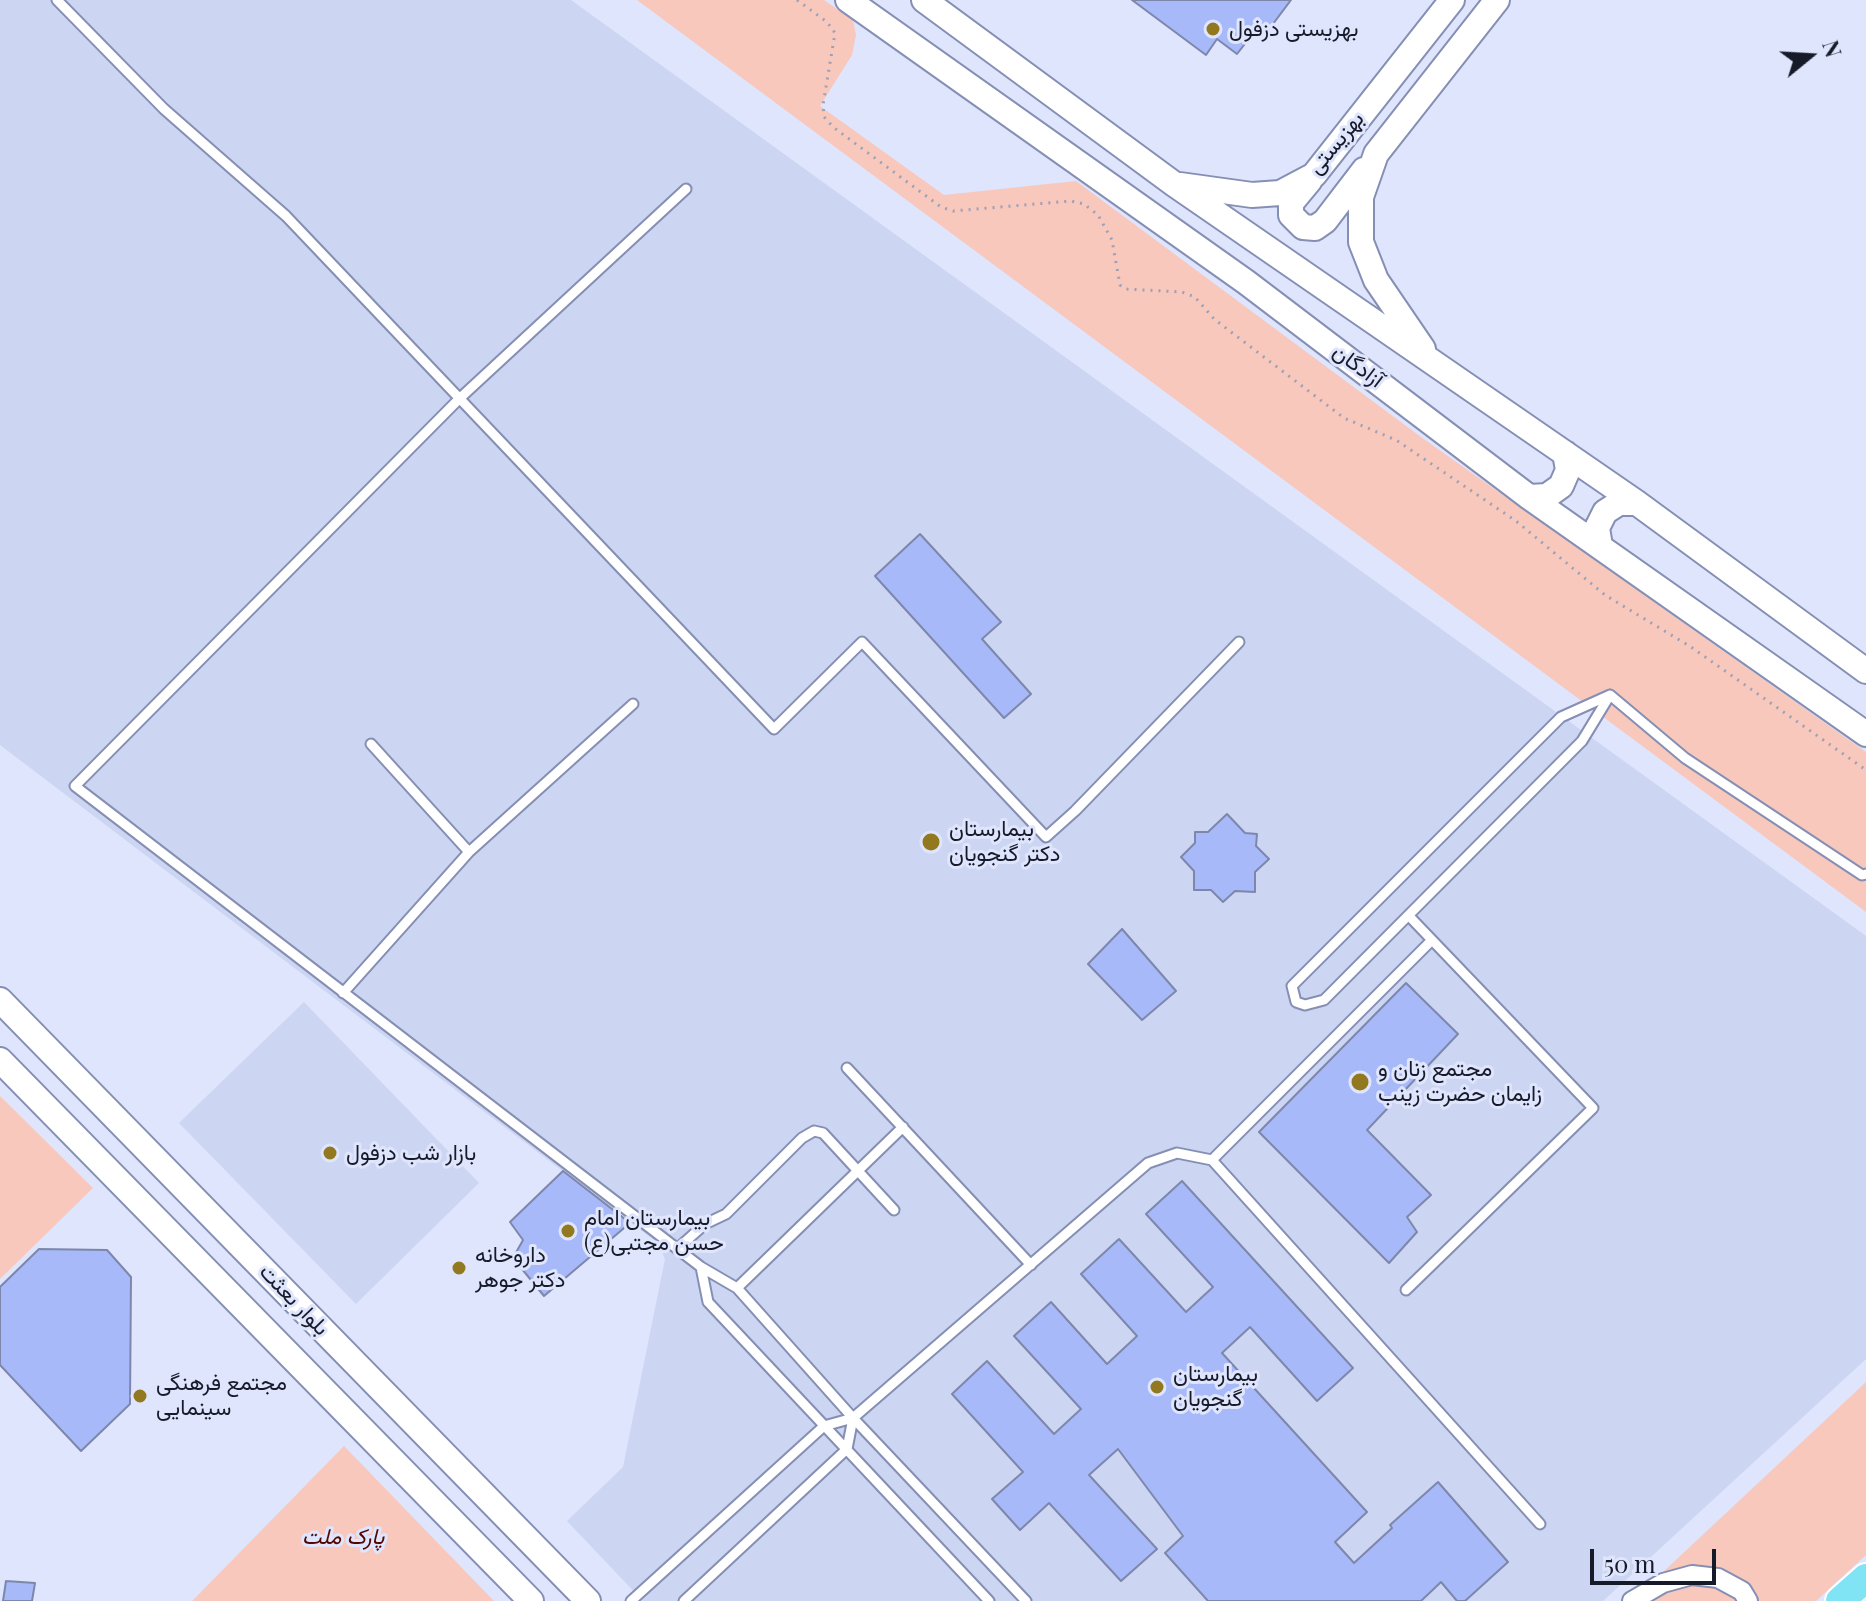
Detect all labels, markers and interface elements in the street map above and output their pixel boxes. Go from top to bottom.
place label: بهزیستی دزفول [1229,16,1358,42]
north arrow [1770,16,1850,96]
marker: بهزیستی دزفول [1204,20,1222,38]
text: N [1816,36,1850,61]
street label: بهزیستی [1302,106,1370,180]
street label: آزادگان [1327,338,1389,394]
place label: بیمارستان دکتر گنجویان [949,816,1060,868]
marker: بیمارستان دکتر گنجویان [920,831,942,853]
place label: مجتمع زنان و زایمان حضرت زینب [1378,1056,1542,1108]
marker: مجتمع زنان و زایمان حضرت زینب [1349,1071,1371,1093]
place label: بازار شب دزفول [346,1140,476,1166]
marker: بازار شب دزفول [321,1144,339,1162]
place label: بیمارستان امام حسن مجتبی(ع) [584,1205,724,1256]
marker: بیمارستان امام حسن مجتبی(ع) [559,1222,577,1240]
place label: داروخانه دکتر جوهر [475,1242,565,1294]
street label: بلوار بعثت [254,1259,334,1341]
marker: داروخانه دکتر جوهر [450,1259,468,1277]
place label: بیمارستان گنجویان [1173,1361,1258,1412]
place label: مجتمع فرهنگی سینمایی [156,1370,287,1422]
marker: بیمارستان گنجویان [1148,1378,1166,1396]
marker: مجتمع فرهنگی سینمایی [131,1387,149,1405]
park label: پارک ملت [302,1524,384,1550]
scale bar [1594,1533,1720,1583]
text: 50 m [1604,1547,1656,1579]

